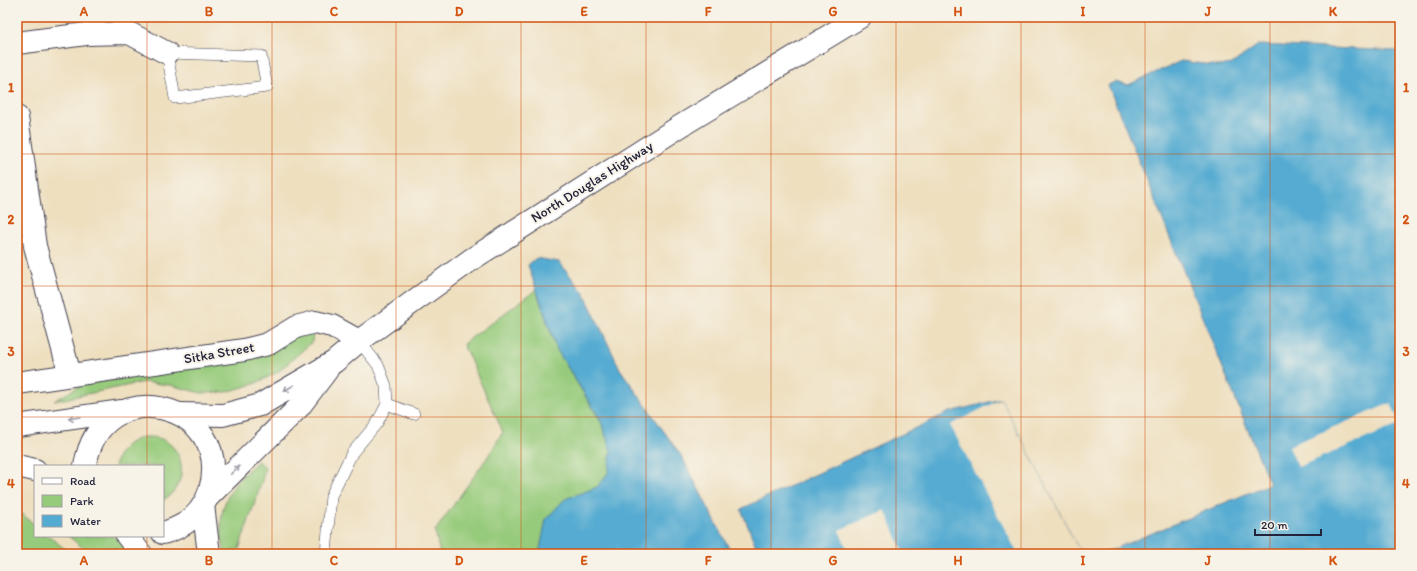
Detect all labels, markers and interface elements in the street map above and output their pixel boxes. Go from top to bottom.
text: A [79,4,89,19]
text: B [205,4,214,19]
text: C [330,4,339,19]
text: D [455,4,464,19]
text: E [580,4,588,19]
text: F [705,4,712,19]
text: G [829,4,838,19]
text: H [954,4,963,19]
text: I [1081,4,1086,19]
text: J [1204,4,1212,19]
text: K [1329,4,1338,19]
text: 1 [8,80,14,95]
text: 1 [1403,80,1409,95]
street label: North Douglas Highway [528,137,656,226]
text: 2 [8,212,15,227]
text: 2 [1403,212,1410,227]
street label: Sitka Street [182,338,256,368]
text: 3 [7,344,15,359]
text: 3 [1402,344,1410,359]
one-way arrow [283,385,295,393]
one-way arrow [68,414,81,422]
legend [34,465,164,537]
one-way arrow [230,466,240,475]
text: Road [70,474,96,488]
text: 4 [7,476,15,491]
text: 4 [1402,476,1410,491]
text: Park [70,494,94,508]
scale bar [1255,511,1321,537]
text: Water [70,514,101,528]
text: 20 m [1261,518,1288,532]
text: A [79,553,89,568]
text: B [205,553,214,568]
text: C [330,553,339,568]
text: D [455,553,464,568]
text: E [580,553,588,568]
text: F [705,553,712,568]
text: G [829,553,838,568]
text: H [954,553,963,568]
text: I [1081,553,1086,568]
text: J [1204,553,1212,568]
text: K [1329,553,1338,568]

